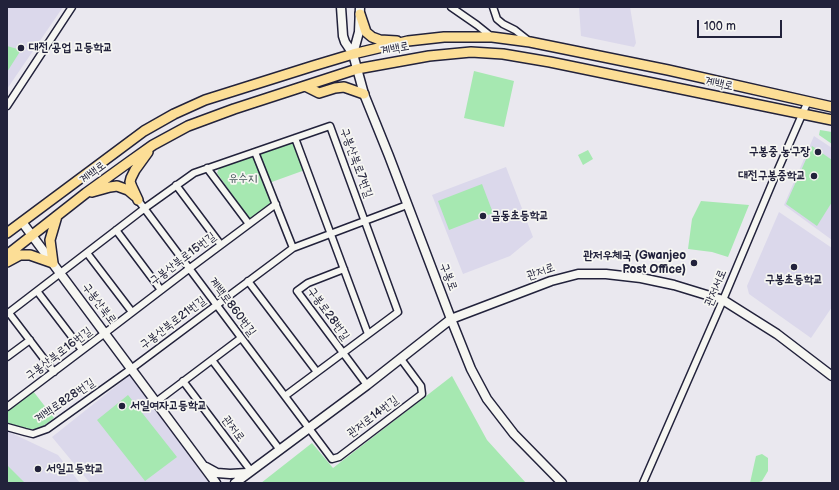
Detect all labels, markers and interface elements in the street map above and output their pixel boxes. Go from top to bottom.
scale bar [699,12,784,38]
text: 100 m [704,19,736,34]
street label: 계백로 [379,39,411,59]
place label: 대전 공업 고등학교 [29,41,113,55]
marker: 대전 공업 고등학교 [16,43,26,53]
street label: 계백로 [703,74,735,94]
street label: 구봉산북로7번길 [337,126,375,200]
place label: 구봉중 농구장 [749,145,810,159]
marker: 구봉중 농구장 [813,147,823,157]
street label: 계백로 [77,159,109,187]
place label: 대전구봉중학교 [738,169,806,183]
marker: 대전구봉중학교 [809,171,819,181]
park label: 유수지 [229,172,257,186]
place label: 금동초등학교 [491,209,549,223]
marker: 금동초등학교 [478,211,488,221]
street label: 구봉산북로15번길 [147,229,219,289]
place label: 관저우체국 (Gwanjeo Post Office) [583,249,686,277]
marker: 관저우체국 (Gwanjeo Post Office) [689,258,699,268]
street label: 관저로 [525,260,557,284]
street label: 구봉로 [436,261,460,293]
marker: 구봉초등학교 [789,262,799,272]
street label: 관저서로 [702,267,730,309]
place label: 구봉초등학교 [765,273,823,287]
street label: 계백로860번길 [205,275,259,339]
street label: 구봉산북로 [79,280,119,328]
street label: 구봉로28번길 [304,285,352,343]
street label: 구봉산북로21번길 [137,293,209,353]
street label: 구봉산북로16번길 [23,324,95,384]
street label: 계백로828번길 [32,376,98,426]
street label: 관저로14번길 [345,393,401,441]
place label: 서일여자고등학교 [130,399,207,413]
marker: 서일여자고등학교 [117,401,127,411]
street label: 관저로 [219,413,247,445]
place label: 서일고등학교 [46,462,104,476]
marker: 서일고등학교 [33,464,43,474]

